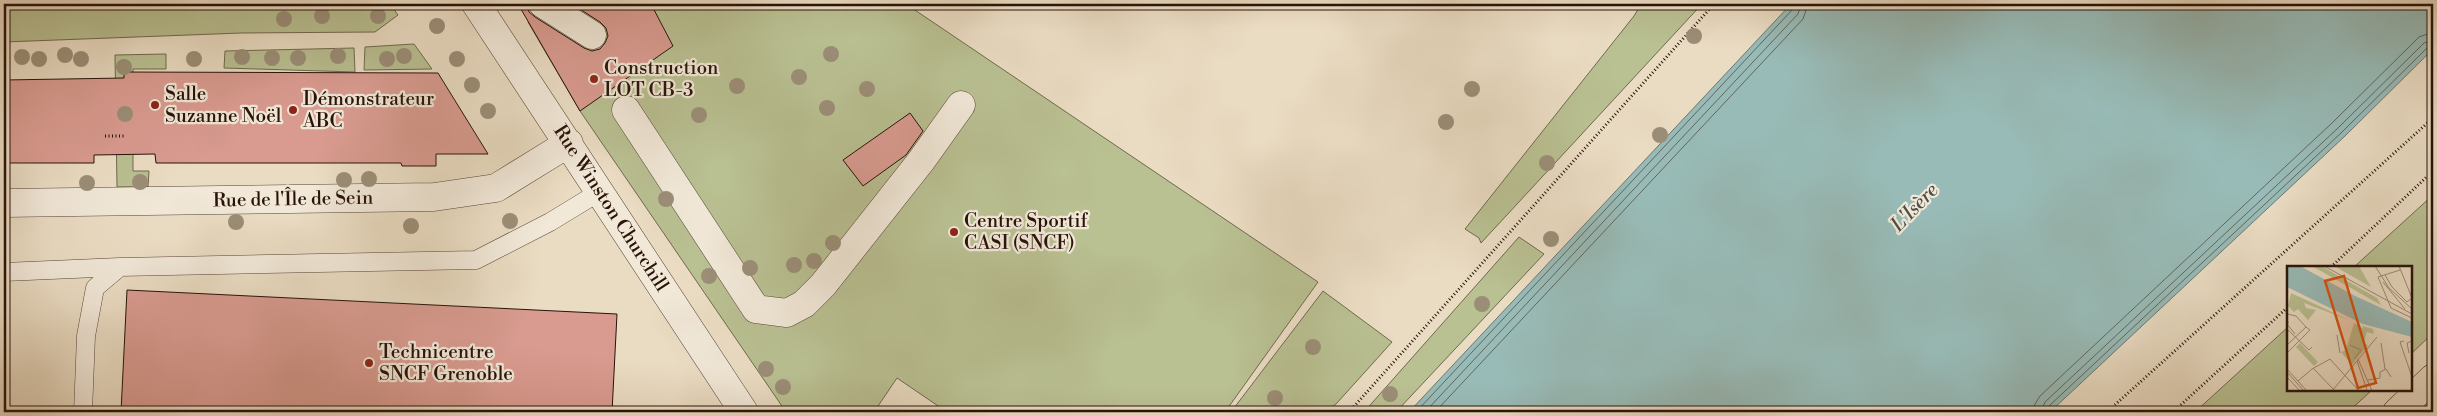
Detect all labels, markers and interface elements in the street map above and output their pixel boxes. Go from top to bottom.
place label: Construction LOT CB-3 [604,56,718,102]
marker: Construction LOT CB-3 [588,73,600,85]
place label: Salle Suzanne Noël [165,82,282,128]
place label: Démonstrateur ABC [302,87,434,133]
marker: Salle Suzanne Noël [149,99,161,111]
marker: Démonstrateur ABC [287,104,299,116]
street label: Rue Winston Churchill [548,120,674,296]
water label: L'Isère [1885,178,1945,238]
street label: Rue de l'Île de Sein [213,185,373,212]
place label: Centre Sportif CASI (SNCF) [964,209,1089,255]
marker: Centre Sportif CASI (SNCF) [948,226,960,238]
inset map [2287,266,2412,391]
place label: Technicentre SNCF Grenoble [379,340,513,386]
marker: Technicentre SNCF Grenoble [363,357,375,369]

